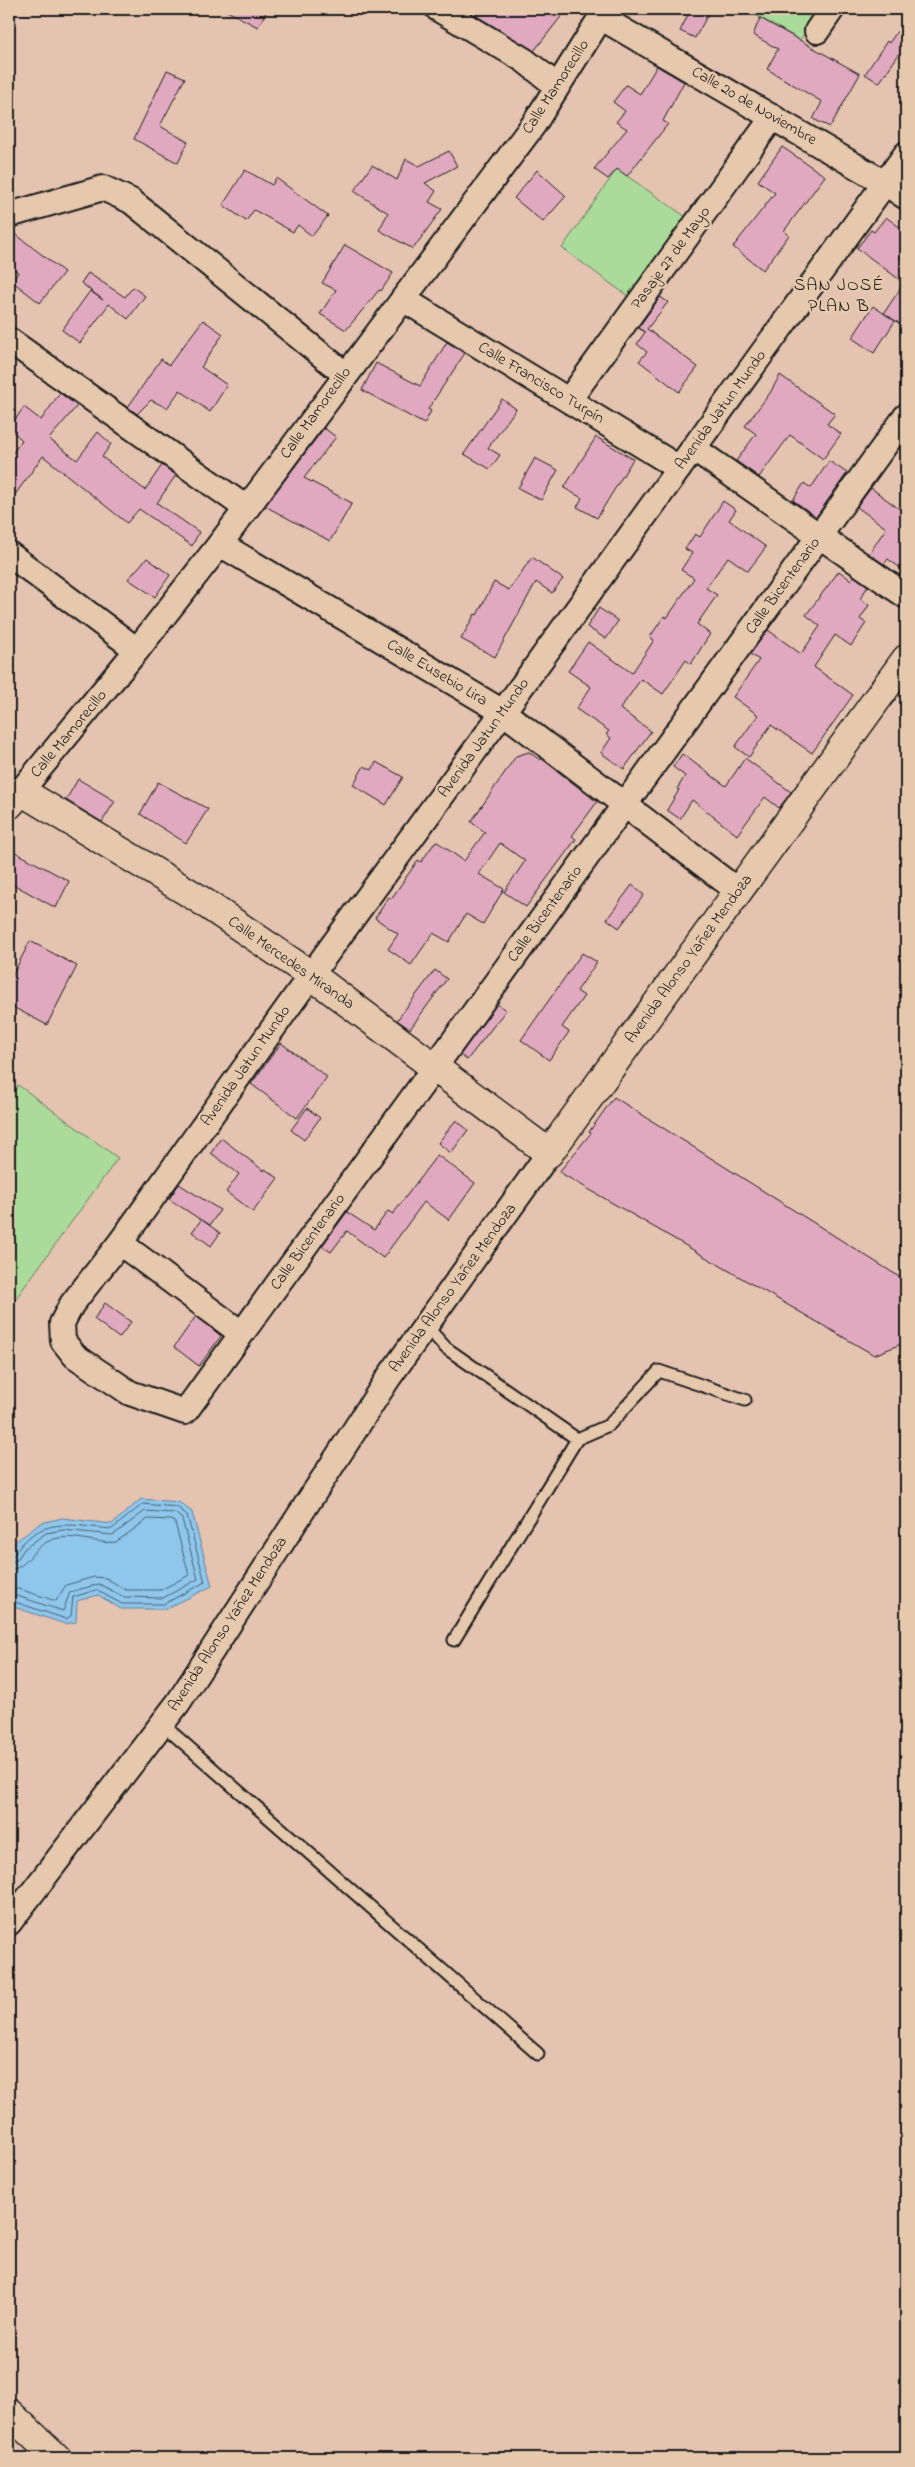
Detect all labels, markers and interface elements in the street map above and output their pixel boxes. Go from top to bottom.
street label: Calle Mamorecillo [516,35,596,139]
street label: Calle 20 de Noviembre [687,60,822,152]
street label: Pasaje 27 de Mayo [625,201,717,315]
district label: SAN JOSÉ PLAN B [794,273,884,320]
street label: Calle Francisco Turpín [473,336,609,430]
street label: Avenida Jatun Mundo [669,345,773,475]
street label: Calle Mamorecillo [274,362,358,464]
street label: Calle Bicentenario [739,532,827,640]
street label: Calle Eusebio Lira [382,633,492,713]
street label: Avenida Jatun Mundo [432,673,536,803]
street label: Calle Mamorecillo [25,685,113,783]
street label: Calle Bicentenario [501,860,589,968]
street label: Avenida Alonso Yañez Mendoza [619,869,759,1049]
street label: Calle Mercedes Miranda [223,910,359,1016]
street label: Avenida Jatun Mundo [195,1001,297,1131]
street label: Calle Bicentenario [264,1188,352,1296]
street label: Avenida Alonso Yañez Mendoza [383,1198,523,1378]
street label: Avenida Alonso Yañez Mendoza [162,1532,294,1716]

